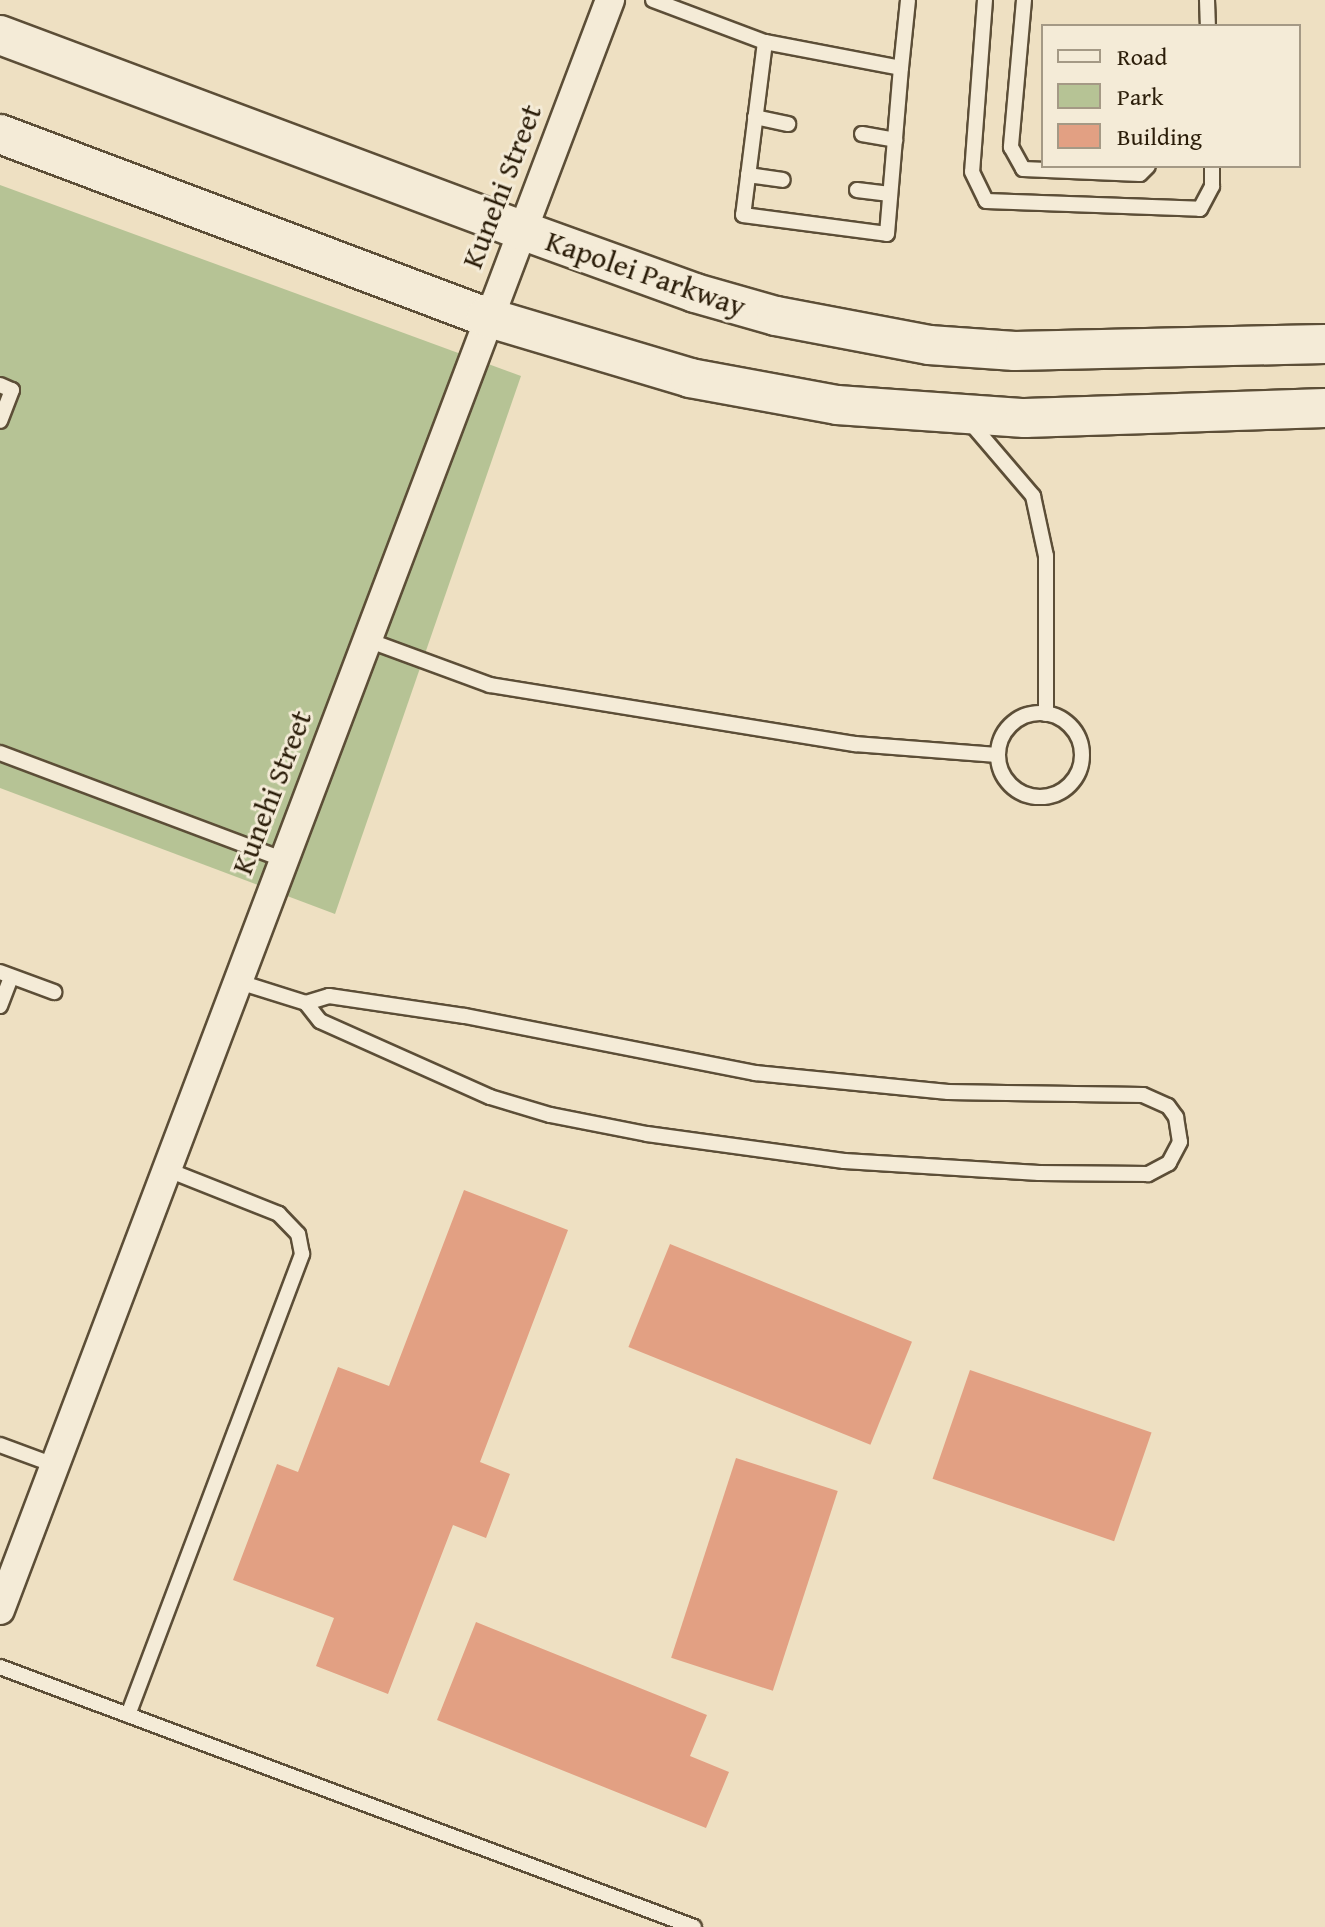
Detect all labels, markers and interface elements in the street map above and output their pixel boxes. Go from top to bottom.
legend [1041,24,1301,168]
text: Road [1117,39,1167,74]
text: Park [1117,79,1163,114]
street label: Kunehi Street [453,99,549,273]
text: Building [1117,119,1202,154]
street label: Kapolei Parkway [541,222,751,324]
street label: Kunehi Street [223,705,319,879]

